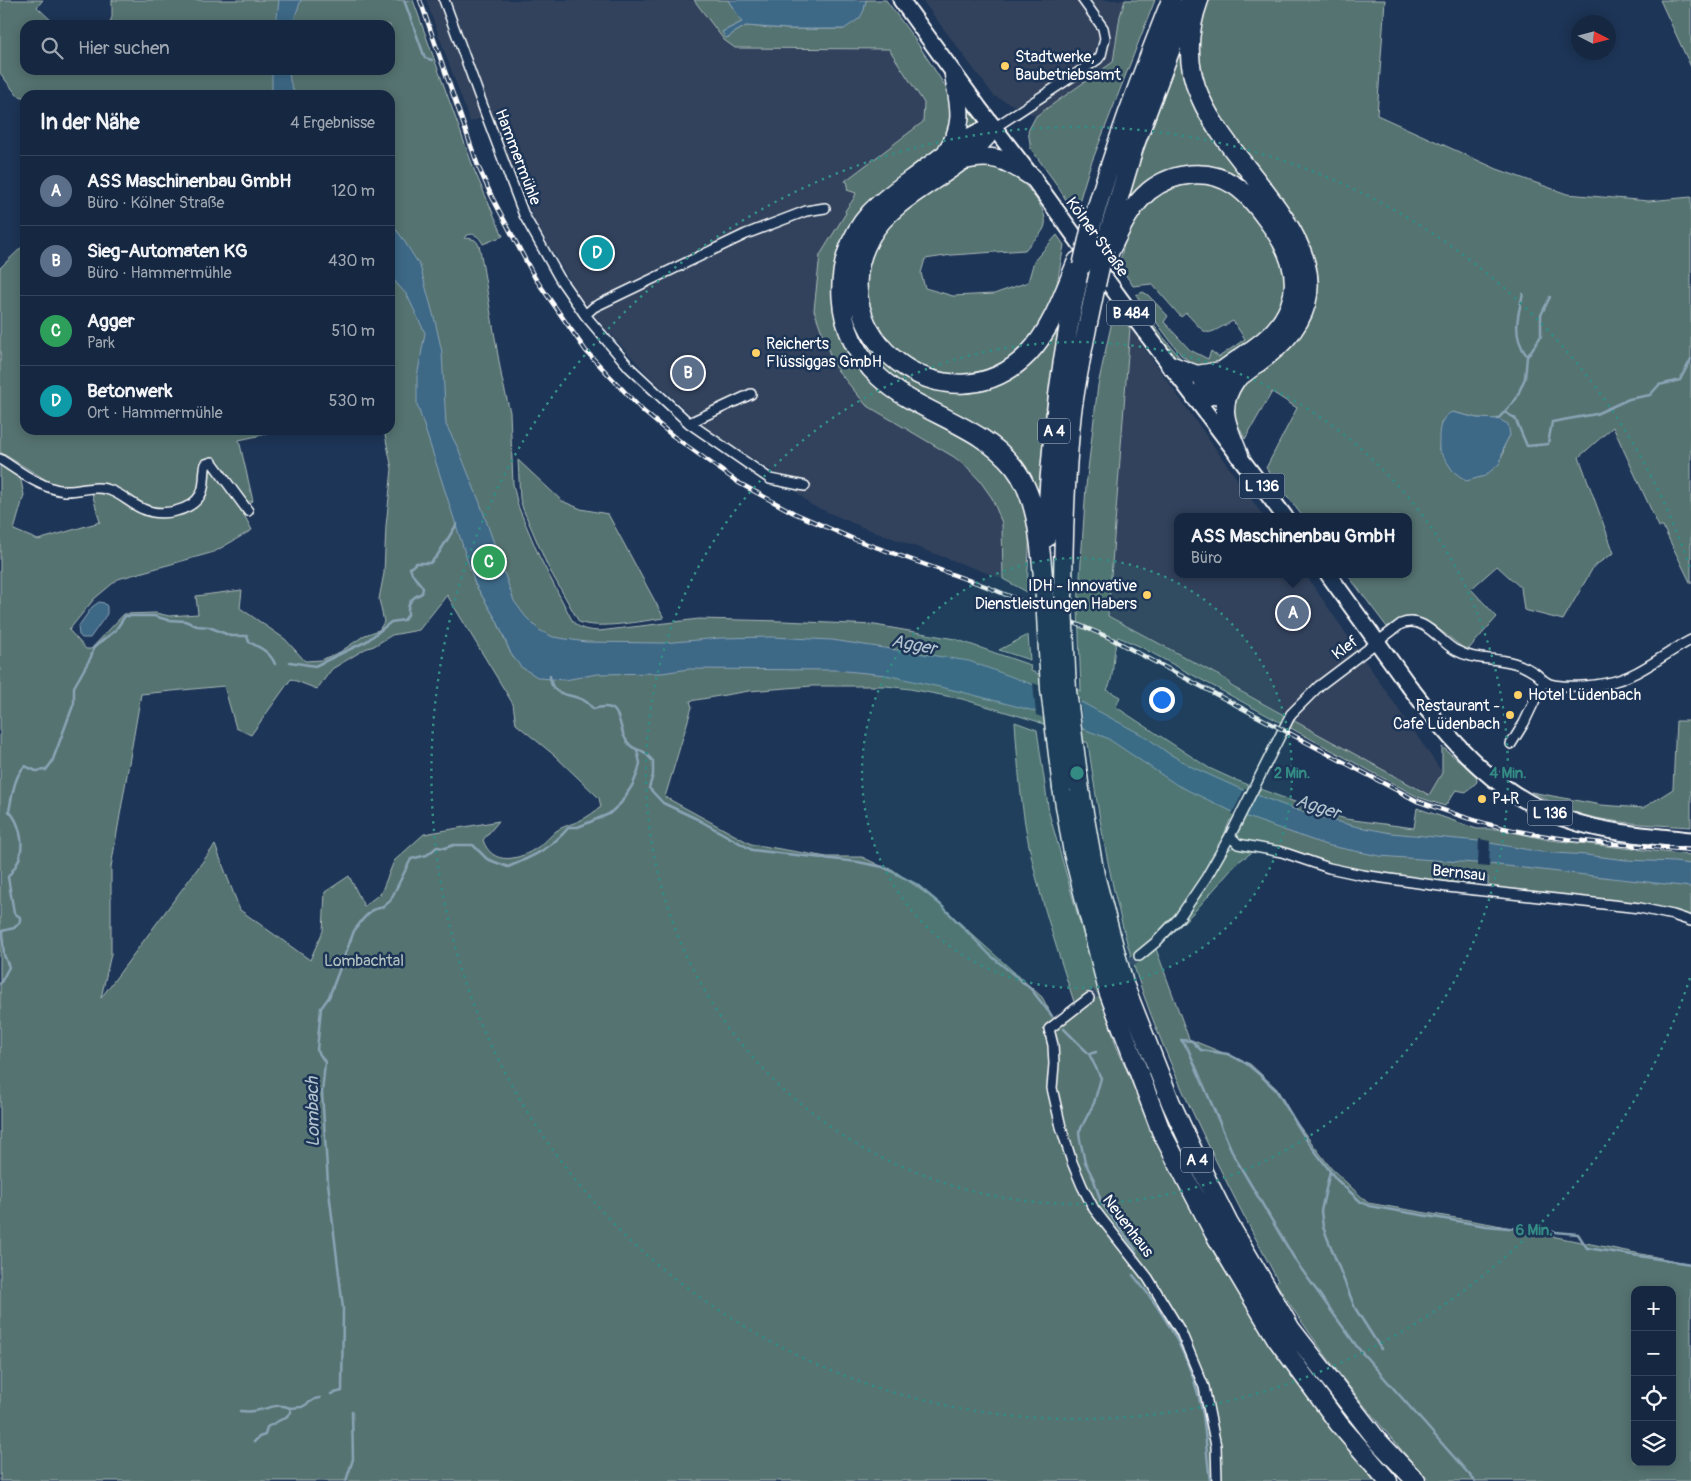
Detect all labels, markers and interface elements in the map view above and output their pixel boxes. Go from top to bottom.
north arrow [1571,15,1616,60]
search box [20,20,395,75]
icon: search [38,34,66,62]
text: Hier suchen [78,36,170,60]
place label: Stadtwerke, Baubetriebsamt [1015,47,1122,85]
marker: Stadtwerke, Baubetriebsamt [999,60,1011,72]
street label: Hammermühle [491,106,546,208]
text: In der Nähe [40,109,140,136]
text: 4 Ergebnisse [290,113,375,133]
text: ASS Maschinenbau GmbH [87,169,291,193]
text: A [51,181,61,201]
text: 120 m [331,181,375,201]
text: Büro · Kölner Straße [87,193,224,213]
street label: Kölner Straße [1061,193,1133,281]
pin: D [581,234,613,272]
text: Sieg-Automaten KG [87,239,248,263]
text: B [51,251,61,271]
text: 430 m [328,251,375,271]
text: Büro · Hammermühle [87,263,232,283]
road number: B 484 [1107,300,1155,326]
text: Agger [87,309,135,333]
text: C [51,321,61,341]
text: 510 m [331,321,375,341]
text: Park [87,333,115,353]
place label: Reicherts Flüssiggas GmbH [766,334,882,372]
marker: Reicherts Flüssiggas GmbH [750,347,762,359]
pin: B [672,354,704,392]
text: Betonwerk [87,379,172,403]
text: D [51,391,61,411]
text: 530 m [329,391,375,411]
text: Ort · Hammermühle [87,403,223,423]
road number: A 4 [1038,418,1070,444]
road number: L 136 [1240,474,1284,498]
popup [1174,513,1412,578]
text: ASS Maschinenbau GmbH [1191,524,1395,548]
pin: C [473,543,505,581]
text: Büro [1191,548,1222,568]
place label: IDH - Innovative Dienstleistungen Habers [975,576,1137,614]
marker: IDH - Innovative Dienstleistungen Habers [1141,589,1153,601]
pin: A [1277,594,1309,632]
water label: Agger [890,629,941,661]
street label: Klef [1328,631,1363,664]
place label: Hotel Lüdenbach [1528,685,1641,705]
your location [1149,687,1175,713]
marker: Hotel Lüdenbach [1512,689,1524,701]
place label: Restaurant - Cafe Lüdenbach [1393,696,1500,734]
marker: Restaurant - Cafe Lüdenbach [1504,709,1516,721]
centre of rings [1068,764,1086,782]
text: 2 Min. [1274,764,1310,783]
text: 4 Min. [1489,764,1527,783]
water label: Agger [1293,789,1345,826]
place label: P+R [1492,789,1519,809]
marker: P+R [1476,793,1488,805]
road number: L 136 [1528,800,1572,826]
street label: Bernsau [1431,860,1487,886]
park label: Lombachtal [324,951,404,971]
water label: Lombach [301,1075,325,1147]
road number: A 4 [1181,1148,1213,1172]
street label: Neuenhaus [1098,1191,1158,1261]
text: 6 Min. [1515,1221,1553,1240]
map controls [1631,1286,1676,1466]
button: + [1631,1286,1676,1331]
button: − [1631,1331,1676,1376]
button: locate [1631,1376,1676,1421]
button: layers [1631,1421,1676,1466]

